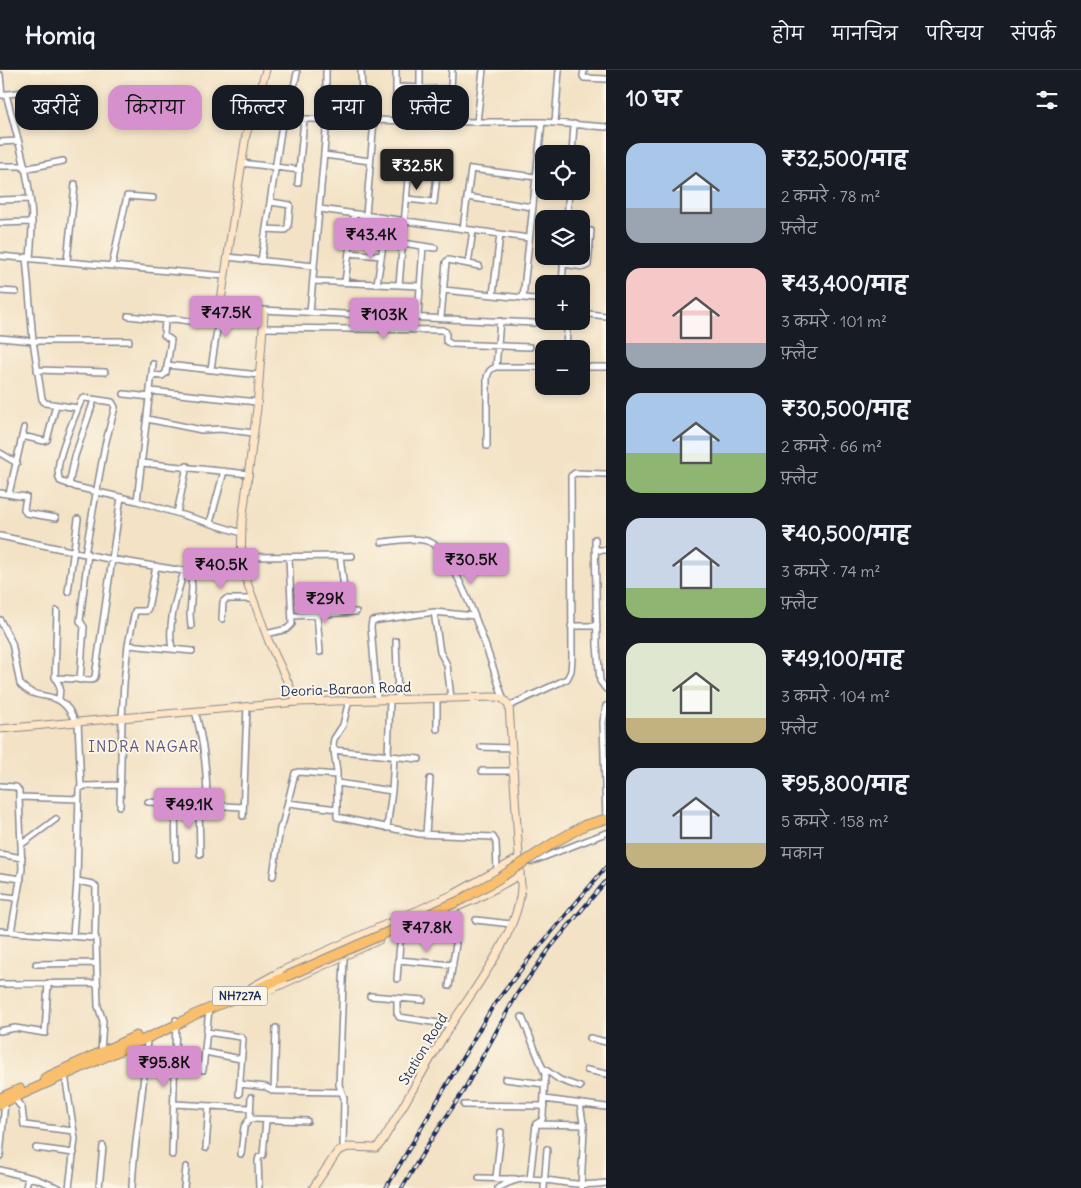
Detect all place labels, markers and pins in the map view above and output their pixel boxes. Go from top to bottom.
pin: ₹32.5K [376,148,458,191]
pin: ₹43.4K [330,218,412,260]
pin: ₹47.5K [185,296,267,338]
pin: ₹103K [349,298,419,340]
pin: ₹30.5K [430,542,512,585]
pin: ₹40.5K [180,548,262,590]
pin: ₹29K [295,582,355,624]
pin: ₹49.1K [148,788,230,830]
pin: ₹47.8K [386,910,468,953]
pin: ₹95.8K [123,1046,205,1088]

